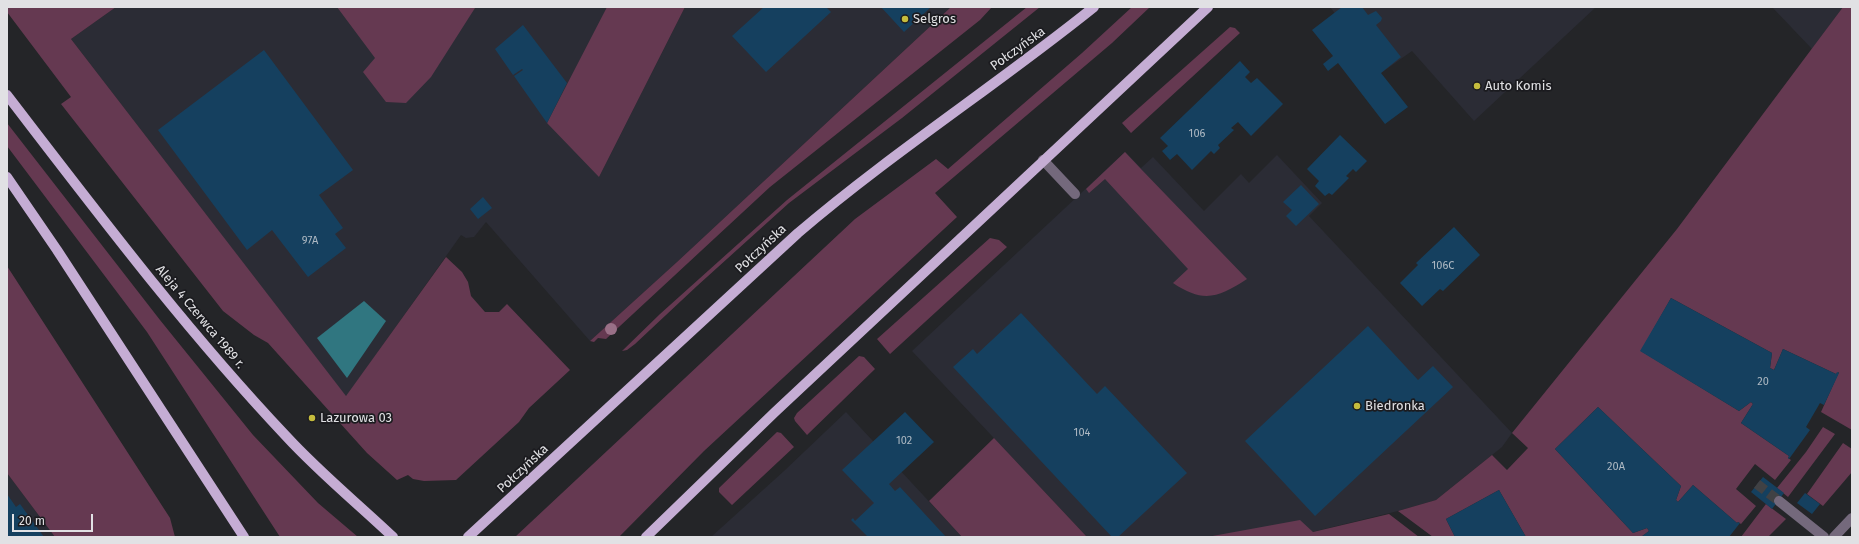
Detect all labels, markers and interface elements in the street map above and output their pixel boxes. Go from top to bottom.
place label: Selgros [913,11,956,27]
marker: Selgros [900,14,910,24]
street label: Połczyńska [987,24,1049,74]
place label: Auto Komis [1485,78,1551,94]
marker: Auto Komis [1472,81,1482,91]
house number: 106 [1189,127,1205,141]
street label: Połczyńska [732,221,790,277]
house number: 97A [302,234,318,248]
house number: 106C [1432,259,1454,273]
street label: Aleja 4 Czerwca 1989 r. [152,262,248,372]
house number: 20 [1757,375,1769,389]
place label: Biedronka [1365,398,1425,414]
marker: Biedronka [1352,401,1362,411]
place label: Lazurowa 03 [320,410,392,426]
marker: Lazurowa 03 [307,413,317,423]
house number: 104 [1074,426,1090,440]
house number: 102 [896,434,912,448]
street label: Połczyńska [494,441,552,497]
house number: 20A [1607,460,1625,474]
scale bar [14,506,95,532]
text: 20 m [19,514,45,528]

